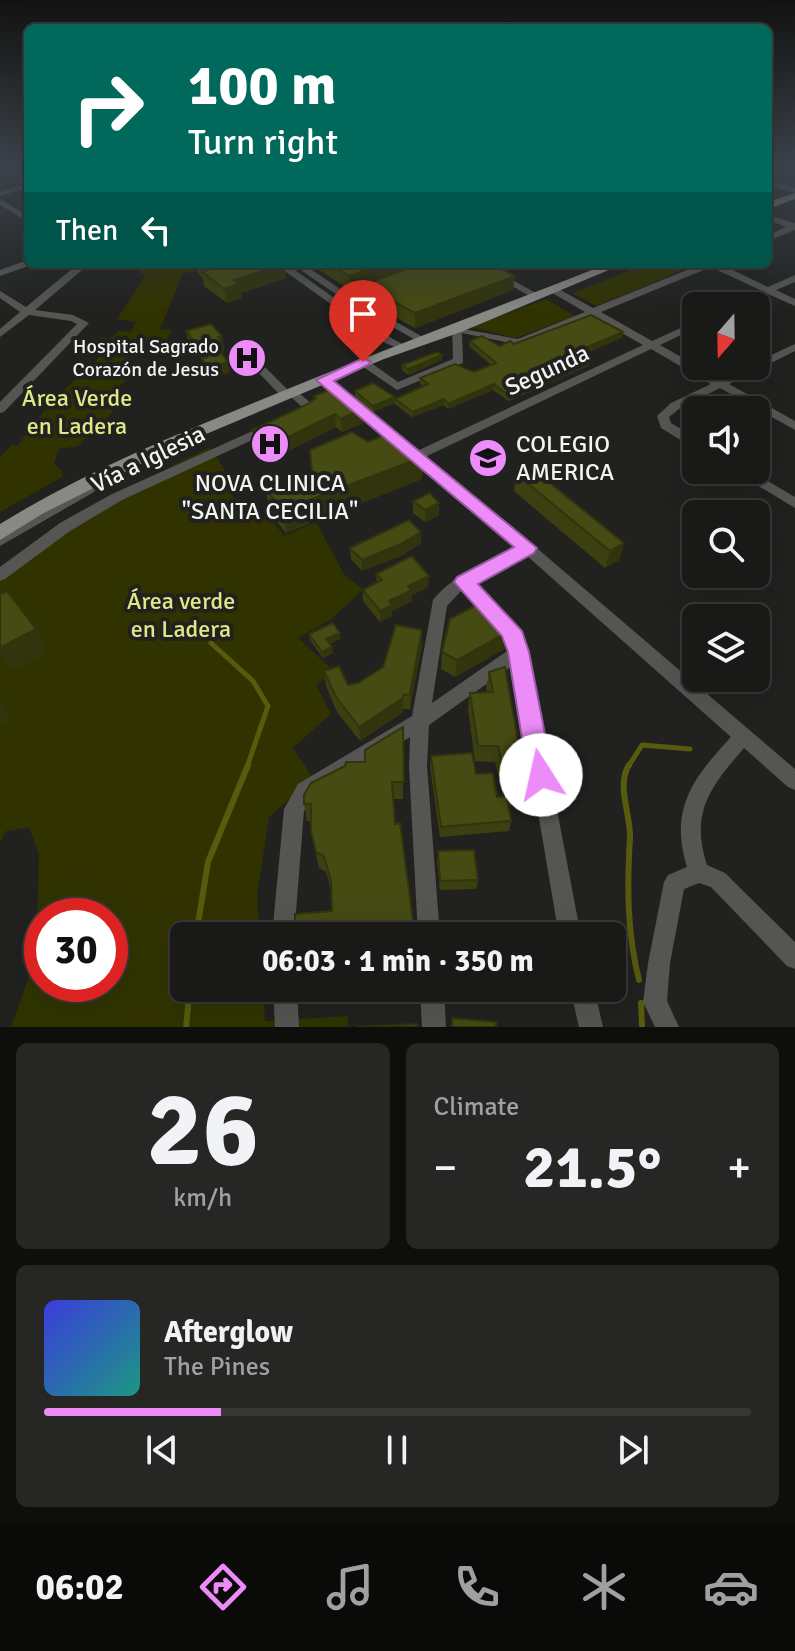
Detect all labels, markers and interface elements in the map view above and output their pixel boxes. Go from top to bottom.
text: 100 m [188,51,336,120]
icon: right [56,56,160,160]
text: Turn right [188,120,338,165]
icon: left [134,208,178,252]
text: Then [56,212,118,249]
pin [329,280,397,362]
icon: arrive [341,292,385,336]
north arrow [682,292,770,380]
map controls [682,292,770,692]
place label: Hospital Sagrado Corazón de Jesus [73,334,219,382]
hospital icon: Hospital Sagrado Corazón de Jesus [226,337,268,379]
street label: Segunda [500,338,594,402]
park label: Área Verde en Ladera [22,383,132,441]
button: sound [682,396,770,484]
street label: Vía a Iglesia [86,419,210,499]
hospital icon: NOVA CLINICA "SANTA CECILIA" [249,423,291,465]
place label: COLEGIO AMERICA [516,429,615,487]
school or university icon: COLEGIO AMERICA [467,437,509,479]
place label: NOVA CLINICA "SANTA CECILIA" [182,468,358,526]
button: search [682,500,770,588]
park label: Área verde en Ladera [127,586,235,644]
button: layers [682,604,770,692]
position arrow [499,733,583,817]
speed limit sign: 30 [24,898,128,1002]
text: 06:03 · 1 min · 350 m [262,943,534,980]
text: 26 [147,1066,259,1194]
text: Climate [434,1091,519,1123]
text: 21.5° [523,1131,661,1205]
text: − [434,1141,457,1195]
text: + [727,1141,751,1195]
text: km/h [173,1182,232,1214]
text: Afterglow [164,1314,293,1351]
text: The Pines [164,1351,270,1383]
icon: previous [140,1428,184,1472]
icon: pause [375,1428,419,1472]
icon: next [611,1428,655,1472]
icon: directions [195,1559,251,1615]
icon: music [322,1559,378,1615]
icon: phone [449,1559,505,1615]
icon: climate [576,1559,632,1615]
icon: car [703,1559,759,1615]
text: 06:02 [36,1565,124,1610]

